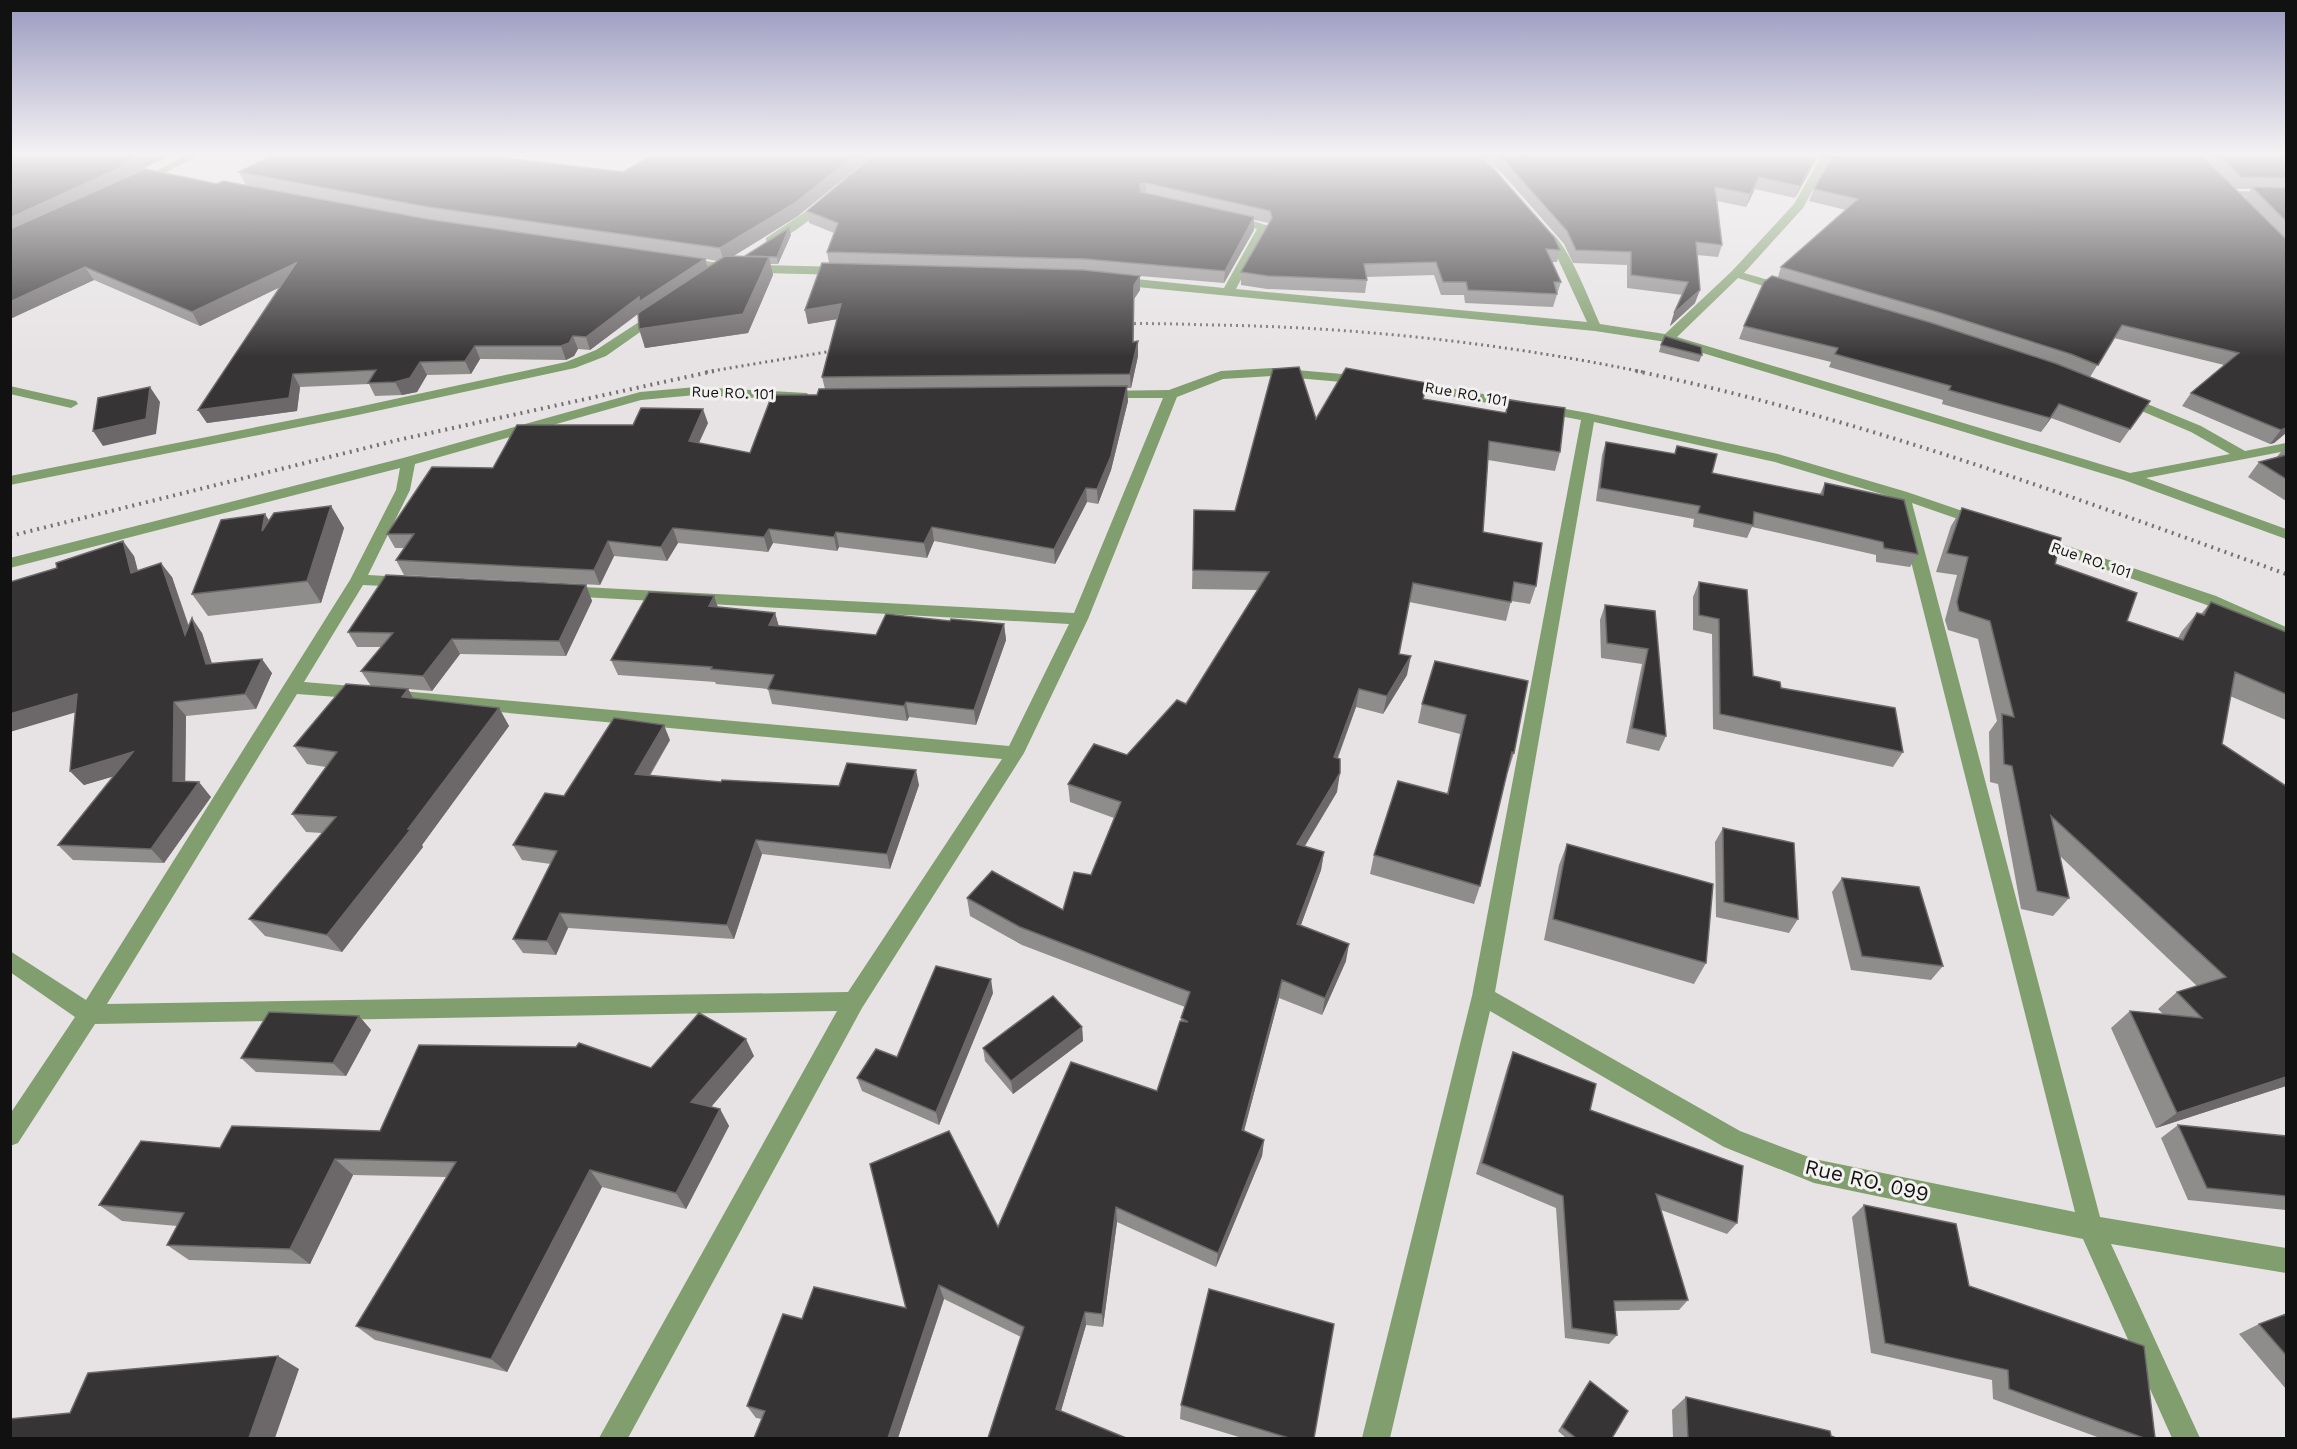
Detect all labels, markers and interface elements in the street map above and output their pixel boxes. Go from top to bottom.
street label: Rue RO. 101 [1423,378,1509,410]
street label: Rue RO. 101 [691,383,775,403]
street label: Rue RO. 101 [2049,538,2133,582]
street label: Rue RO. 099 [1803,1154,1931,1206]

